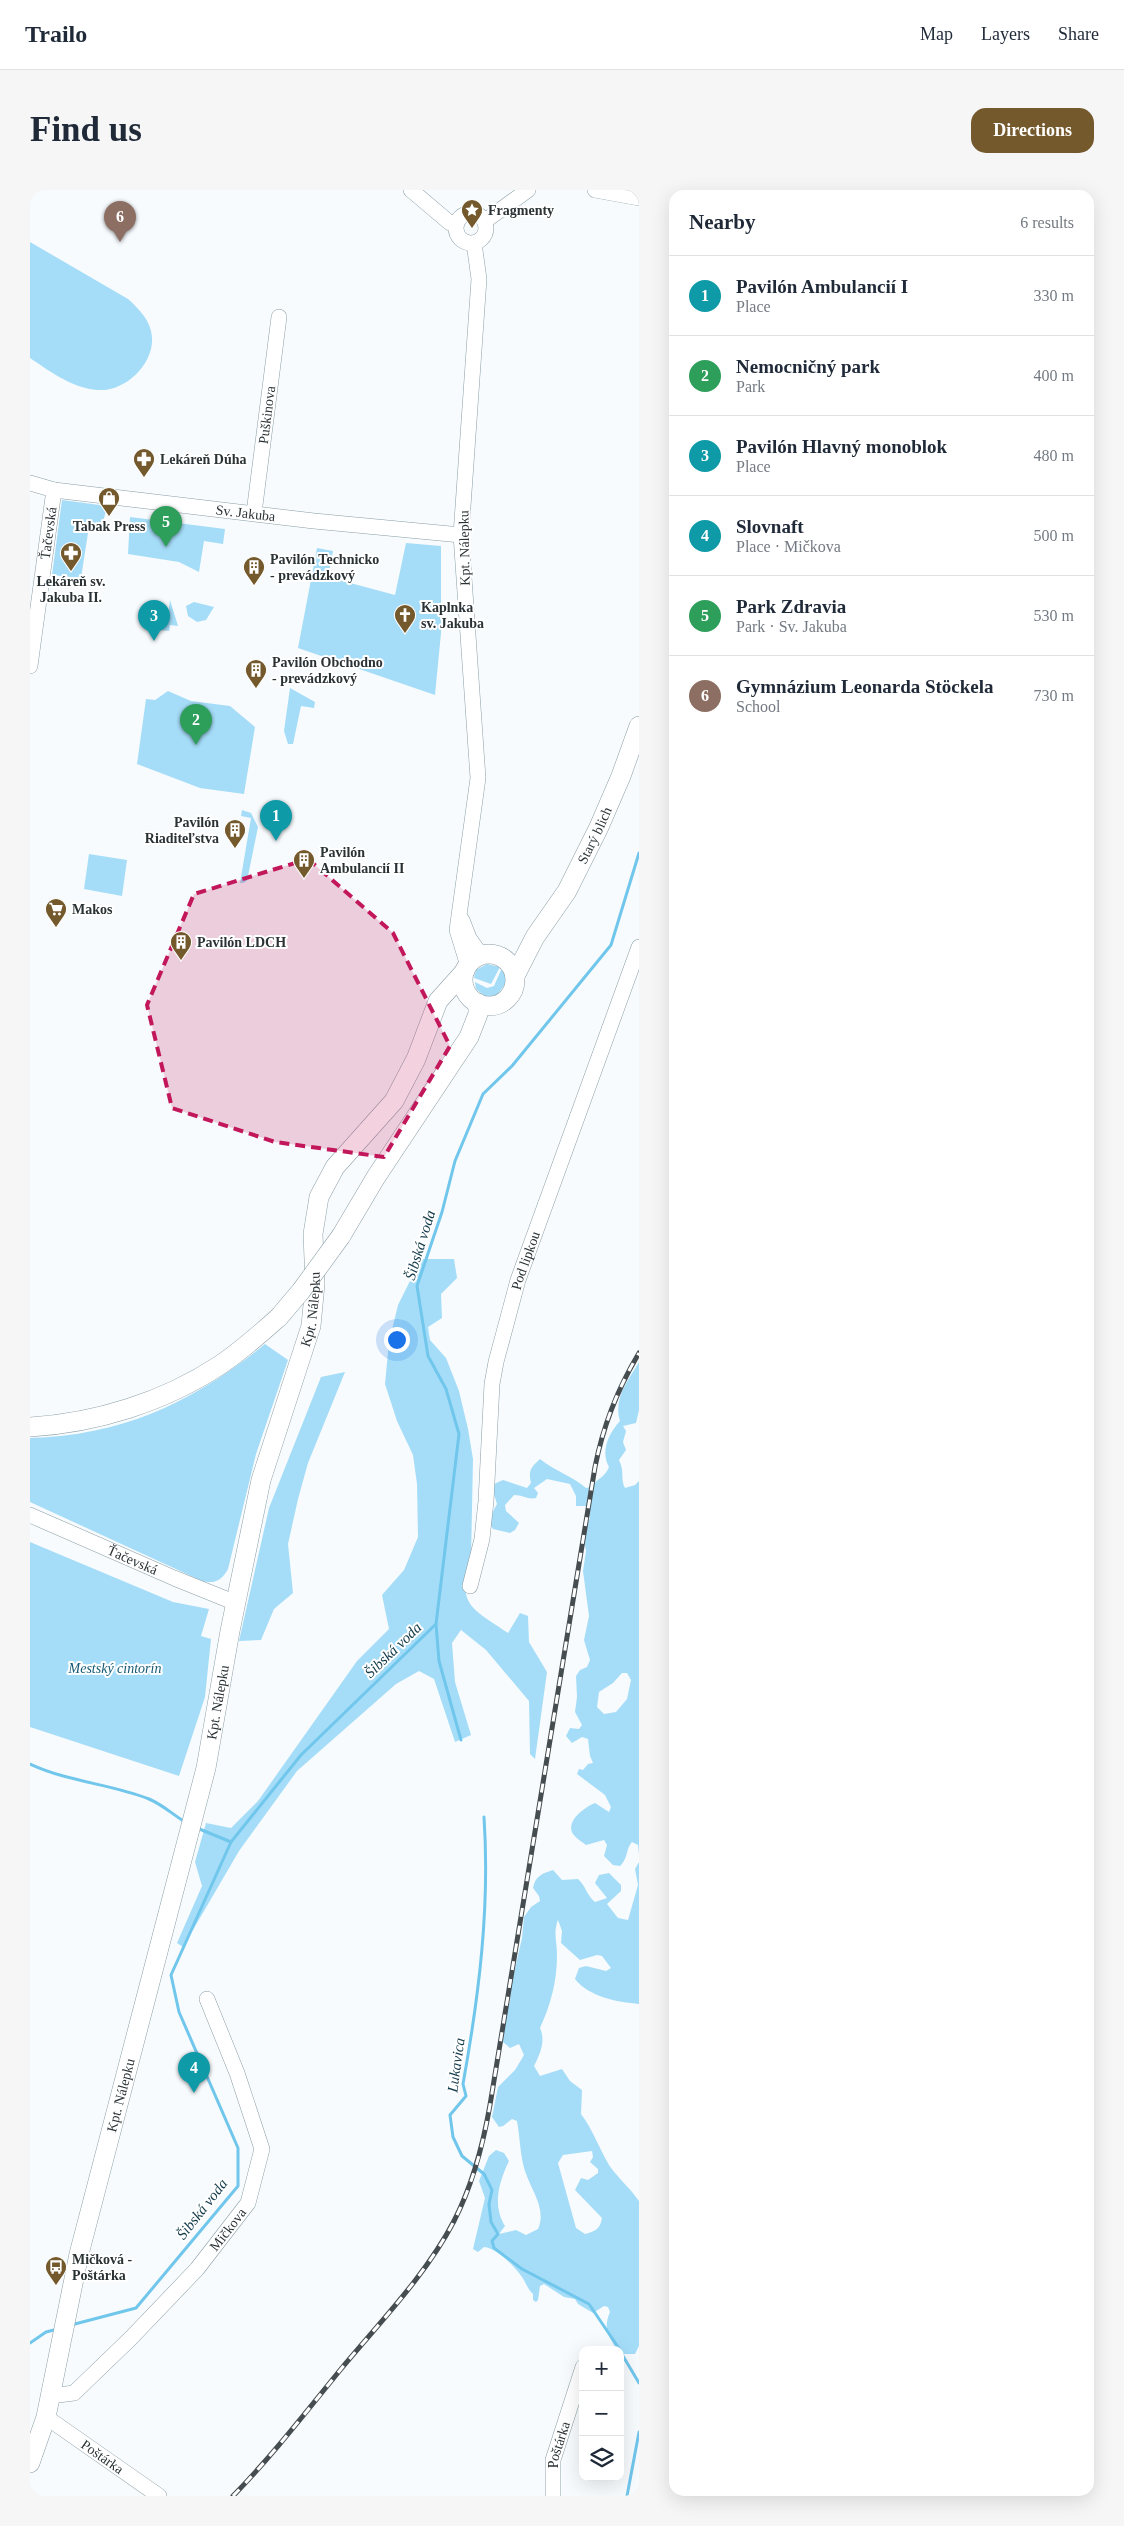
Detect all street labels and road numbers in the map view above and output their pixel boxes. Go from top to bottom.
street label: Puškinova [256,384,278,445]
street label: Sv. Jakuba [215,502,277,524]
street label: Ťačevská [37,505,60,561]
street label: Kpt. Nálepku [456,510,473,586]
street label: Starý blich [575,805,615,866]
street label: Pod lipkou [509,1229,543,1291]
street label: Kpt. Nálepku [298,1272,323,1349]
street label: Ťačevská [105,1542,160,1578]
street label: Kpt. Nálepku [204,1664,232,1741]
street label: Kpt. Nálepku [104,2057,138,2134]
street label: Mičkova [207,2205,250,2254]
street label: Poštárka [546,2419,573,2468]
street label: Poštárka [78,2437,127,2477]

